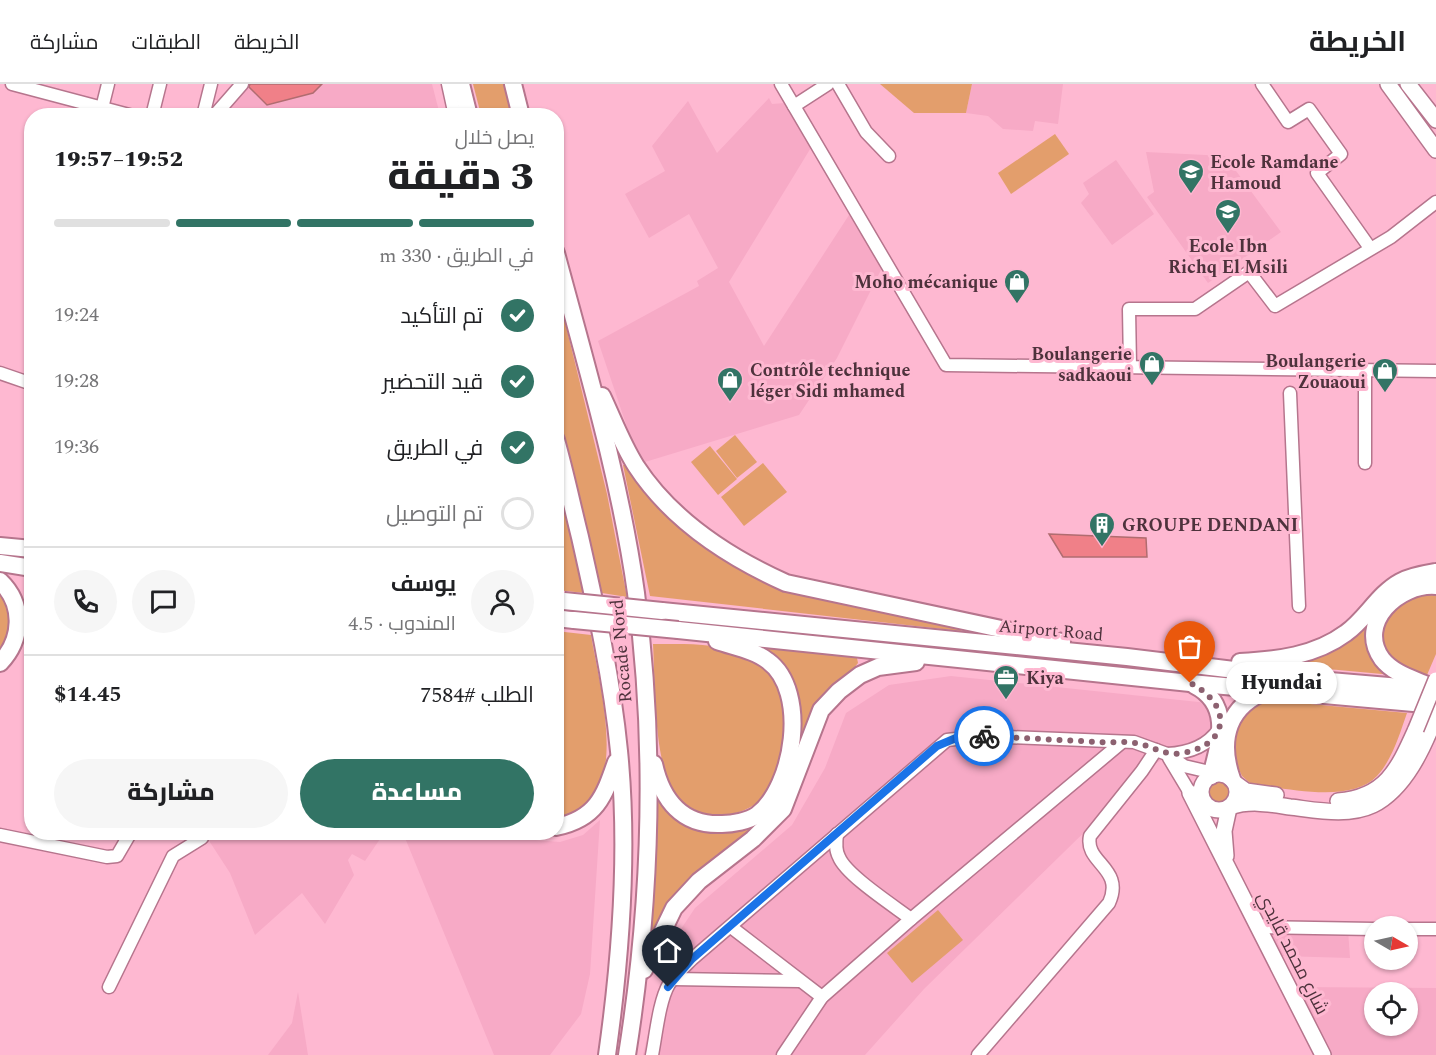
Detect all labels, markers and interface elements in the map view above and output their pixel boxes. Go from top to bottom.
text: الخريطة [1309,21,1406,64]
text: مشاركة [30,27,99,59]
text: الطبقات [132,27,201,59]
text: الخريطة [234,27,300,59]
text: يصل خلال [455,123,534,153]
text: 19:52–19:57 [54,143,183,176]
text: 3 دقيقة [388,148,534,207]
place label: Ecole Ramdane Hamoud [1210,149,1339,197]
school or university icon: Ecole Ramdane Hamoud [1176,157,1206,195]
school or university icon: Ecole Ibn Richq El Msili [1213,197,1243,235]
place label: Ecole Ibn Richq El Msili [1168,233,1288,281]
text: في الطريق · 330 m [379,241,534,271]
shop icon: Moho mécanique [1002,267,1032,305]
place label: Moho mécanique [854,269,998,296]
icon: check [501,299,534,332]
text: 19:24 [54,300,99,330]
text: تم التأكيد [400,300,483,333]
place label: Boulangerie sadkaoui [1031,341,1132,389]
place label: Boulangerie Zouaoui [1265,348,1366,396]
shop icon: Boulangerie sadkaoui [1137,349,1167,387]
shop icon: Boulangerie Zouaoui [1370,356,1400,394]
place label: Contrôle technique léger Sidi mhamed [750,357,910,405]
icon: check [501,365,534,398]
shop icon: Contrôle technique léger Sidi mhamed [715,365,745,403]
text: 19:28 [54,366,99,396]
text: قيد التحضير [382,366,483,399]
icon: check [501,431,534,464]
text: 19:36 [54,432,99,462]
text: في الطريق [387,432,483,465]
text: تم التوصيل [386,498,483,531]
building icon: GROUPE DENDANI [1087,510,1117,548]
place label: GROUPE DENDANI [1122,512,1298,539]
text: يوسف [391,568,456,601]
button: phone [54,570,117,633]
button: chat [132,570,195,633]
button: person [471,570,534,633]
street label: Rocade Nord [604,598,639,704]
text: المندوب · 4.5 [348,609,456,639]
street label: Airport Road [998,612,1104,649]
pin [1164,621,1215,683]
icon: bag [1173,630,1206,663]
callout: Hyundai [1226,662,1337,704]
office icon: Kiya [991,663,1021,701]
place label: Kiya [1026,665,1064,692]
text: Hyundai [1241,668,1322,698]
text: $14.45 [54,678,122,711]
text: الطلب #7584 [420,679,534,712]
courier [954,706,1014,766]
icon: bike [968,720,1001,753]
button: مشاركة [54,759,288,828]
button: مساعدة [300,759,534,828]
street label: شارع محمد قايدي [1250,887,1335,1019]
north arrow [1364,916,1418,970]
map controls [1364,916,1418,1036]
pin [642,925,693,987]
icon: home [651,934,684,967]
button: locate [1364,982,1418,1036]

